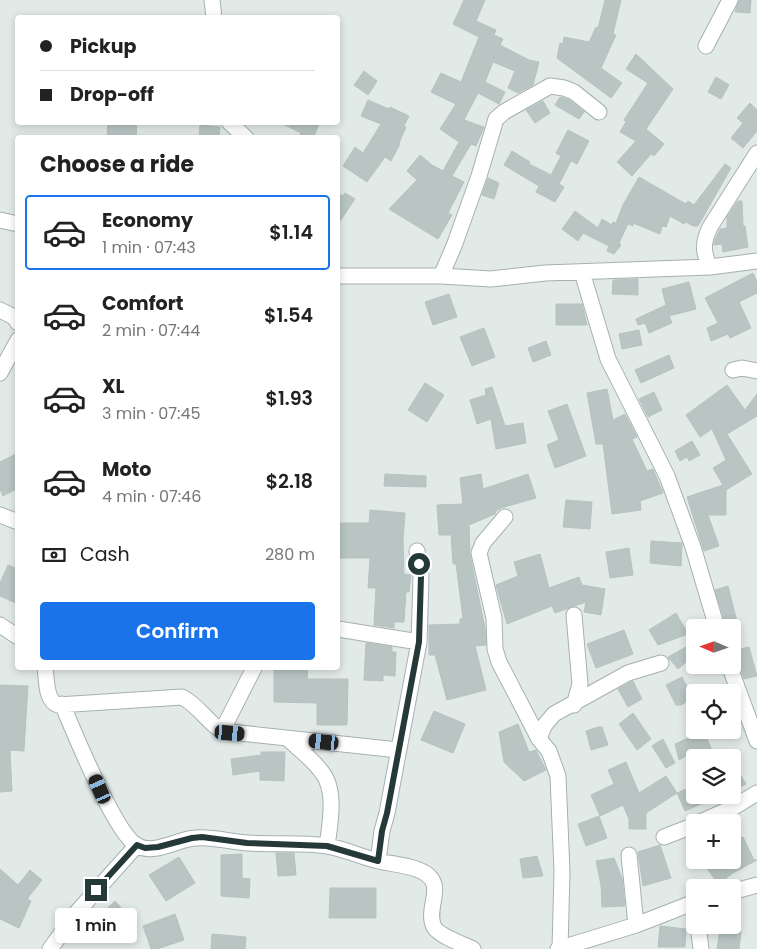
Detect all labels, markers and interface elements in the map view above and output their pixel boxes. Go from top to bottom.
text: Pickup [70,33,136,60]
text: Drop-off [70,81,154,108]
text: Choose a ride [40,149,194,180]
text: Economy [102,207,193,234]
icon: car [42,210,87,255]
text: $1.14 [269,219,313,246]
text: 1 min · 07:43 [102,236,196,259]
text: Comfort [102,290,184,317]
icon: car [42,293,87,338]
text: $1.54 [264,302,313,329]
text: 2 min · 07:44 [102,319,200,342]
text: XL [102,373,125,400]
icon: car [42,376,87,421]
text: $1.93 [265,385,313,412]
text: 3 min · 07:45 [102,402,201,425]
text: Moto [102,456,151,483]
icon: car [42,459,87,504]
text: $2.18 [266,468,313,495]
text: 4 min · 07:46 [102,485,201,508]
icon: cash [40,541,68,569]
text: Cash [80,541,130,568]
text: 280 m [265,543,315,566]
route start [408,553,430,575]
button: Confirm [40,602,315,660]
north arrow [686,619,741,674]
map controls [686,619,741,934]
button: locate [686,684,741,739]
car [214,724,245,742]
car [308,733,339,751]
button: layers [686,749,741,804]
car [87,772,112,806]
button: + [686,814,741,869]
route end [85,879,107,901]
button: − [686,879,741,934]
callout: 1 min [55,908,137,942]
text: 1 min [75,914,117,937]

